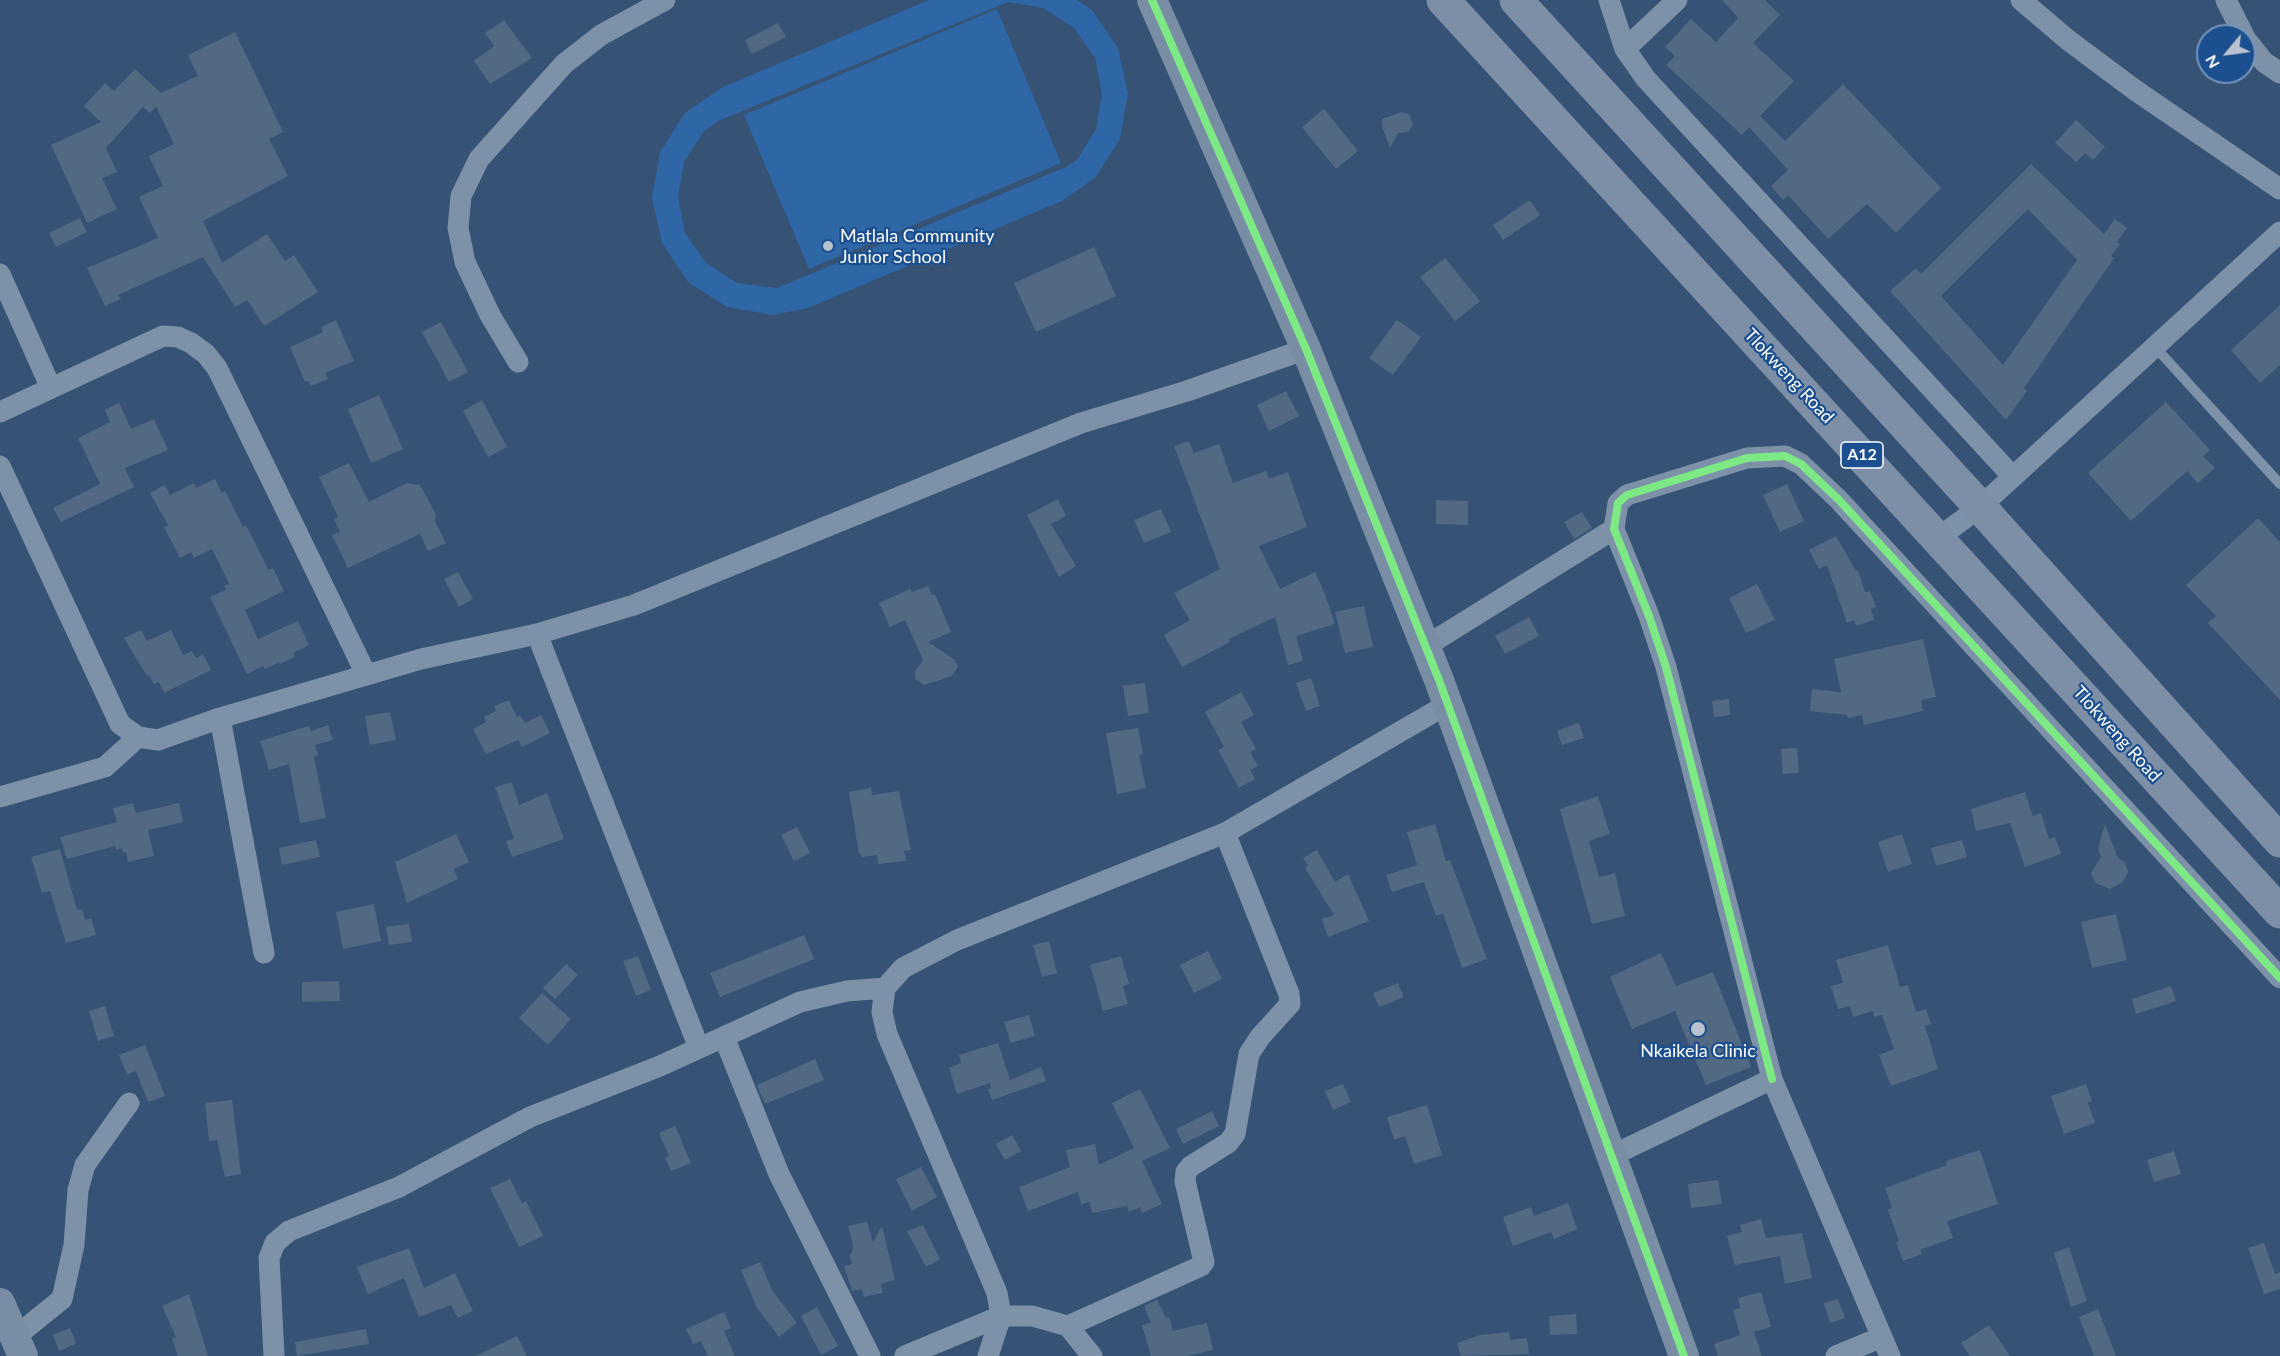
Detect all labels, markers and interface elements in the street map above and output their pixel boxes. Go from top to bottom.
north arrow [2196,24,2256,84]
text: N [2200,52,2223,72]
place label: Matlala Community Junior School [840,225,995,268]
marker: Matlala Community Junior School [821,239,835,253]
street label: Tlokweng Road [1740,324,1838,428]
road number: A12 [1841,442,1883,468]
street label: Tlokweng Road [2068,682,2166,786]
marker: Nkaikela Clinic [1689,1020,1707,1038]
place label: Nkaikela Clinic [1640,1040,1756,1062]

